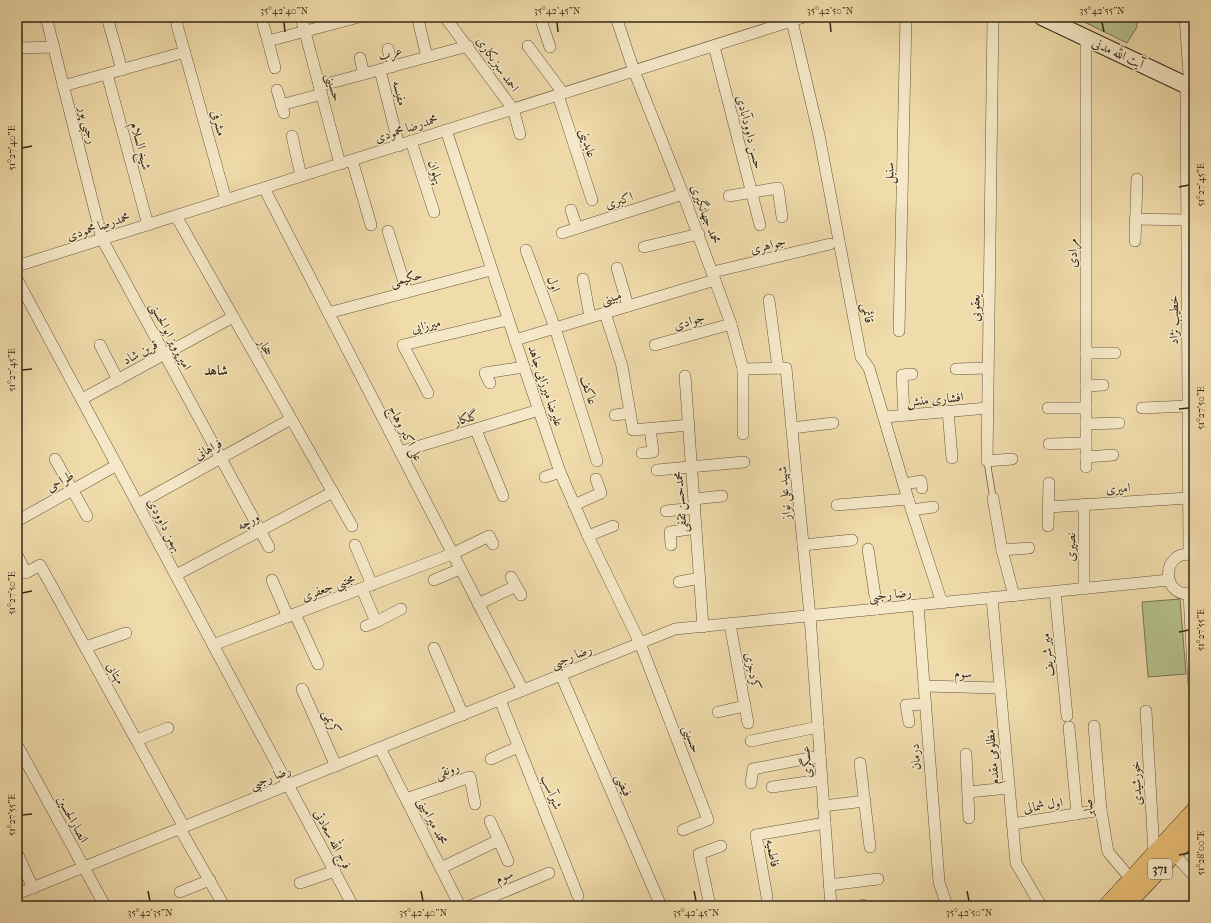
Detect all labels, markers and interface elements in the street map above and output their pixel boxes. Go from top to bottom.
text: 35°42'40"N [260,5,308,17]
text: 35°42'45"N [534,5,581,17]
text: 35°42'50"N [807,5,854,17]
text: 35°42'55"N [1079,5,1125,17]
street label: آیت الله مدنی [1089,32,1149,73]
street label: احمد سبزیکاری [473,33,523,95]
street label: عرب [376,43,404,65]
street label: حسینی [321,71,345,103]
street label: مفیسه [389,79,410,107]
street label: حسن داوودآبادی [732,93,766,171]
street label: رجبی پور [73,103,100,146]
street label: مشرفی [207,108,230,138]
street label: محمدرضا محمودی [373,111,440,146]
street label: شیخ السلام [124,120,155,173]
text: 51°27'40"E [6,125,18,171]
street label: عابدینی [575,127,600,160]
street label: پهلوان [423,158,447,187]
street label: سنبل [881,162,899,184]
text: 51°27'45"E [1195,163,1207,207]
street label: محمد جهانگیری [688,182,725,246]
street label: اکبری [603,188,635,212]
street label: محمدرضا محمودی [65,209,132,244]
street label: جواهری [749,233,788,258]
street label: مرادی [1065,238,1082,268]
street label: حکیمی [388,267,424,291]
street label: اول [544,274,564,294]
street label: مبینی [599,287,624,309]
street label: یعقوبی [967,293,985,322]
street label: خطیب نژاد [1166,296,1183,344]
street label: امیرپرویز ابوالحسنی [145,299,195,374]
street label: قائمی [857,302,877,325]
street label: جوادی [672,309,707,334]
street label: میرزایی [410,314,442,337]
street label: حجار [253,334,277,359]
street label: قرین شاد [120,336,161,368]
street label: علیرضا میرزایی جاهد [524,343,567,429]
text: 51°27'45"E [6,348,18,392]
district label: شاهد [204,362,228,379]
street label: عاکف [577,374,601,406]
text: 51°27'50"E [1195,386,1207,430]
street label: افشاری منش [906,389,964,411]
street label: علی اکبر وهاج [382,403,426,465]
street label: گلکار [450,407,480,430]
street label: فراهانی [191,435,225,464]
street label: شهید علی نواز [774,465,797,523]
street label: طراحی [44,467,77,495]
street label: محمدحسن ثقفی [670,470,693,533]
street label: امیری [1105,480,1131,496]
street label: بهمن داوودی [143,496,185,555]
street label: ورچه [234,509,262,534]
street label: نصیری [1063,533,1078,561]
street label: مجتبی جعفری [299,570,358,607]
text: 51°27'50"E [6,571,18,615]
street label: رضا رجبی [868,584,913,607]
text: 51°27'55"E [1195,609,1207,651]
street label: میر شریف [1037,632,1058,678]
street label: رضا رجبی [548,641,595,674]
street label: کردجزی [741,651,764,691]
street label: مهتابی [102,660,128,688]
street label: سوم [954,665,972,685]
street label: کریمی [318,707,344,737]
street label: حسینی [678,723,704,756]
street label: مظلومی مقدم [982,728,1006,785]
street label: درمان [907,743,924,771]
street label: عسگری [797,745,816,779]
street label: رونقی [433,759,462,784]
street label: خورشیدی [1127,760,1146,806]
street label: رضا رجبی [247,762,294,795]
street label: فیضی [611,771,635,800]
street label: شیرآسب [536,772,566,812]
street label: انصارالحسین [53,793,92,846]
text: 51°27'55"E [6,794,18,836]
street label: اول شمالی [1022,794,1064,817]
street label: محمد میرامینی [413,795,451,848]
street label: صابر [1079,798,1097,820]
street label: فرج الله سعادتی [308,805,358,873]
text: 51°28'00"E [1195,831,1207,875]
street label: فاطمیه [763,838,783,868]
road number: 371 [1148,859,1172,879]
street label: سوم [493,866,517,890]
text: 35°42'35"N [127,907,173,919]
text: 35°42'40"N [399,907,447,919]
text: 35°42'45"N [673,907,720,919]
text: 35°42'50"N [946,907,993,919]

